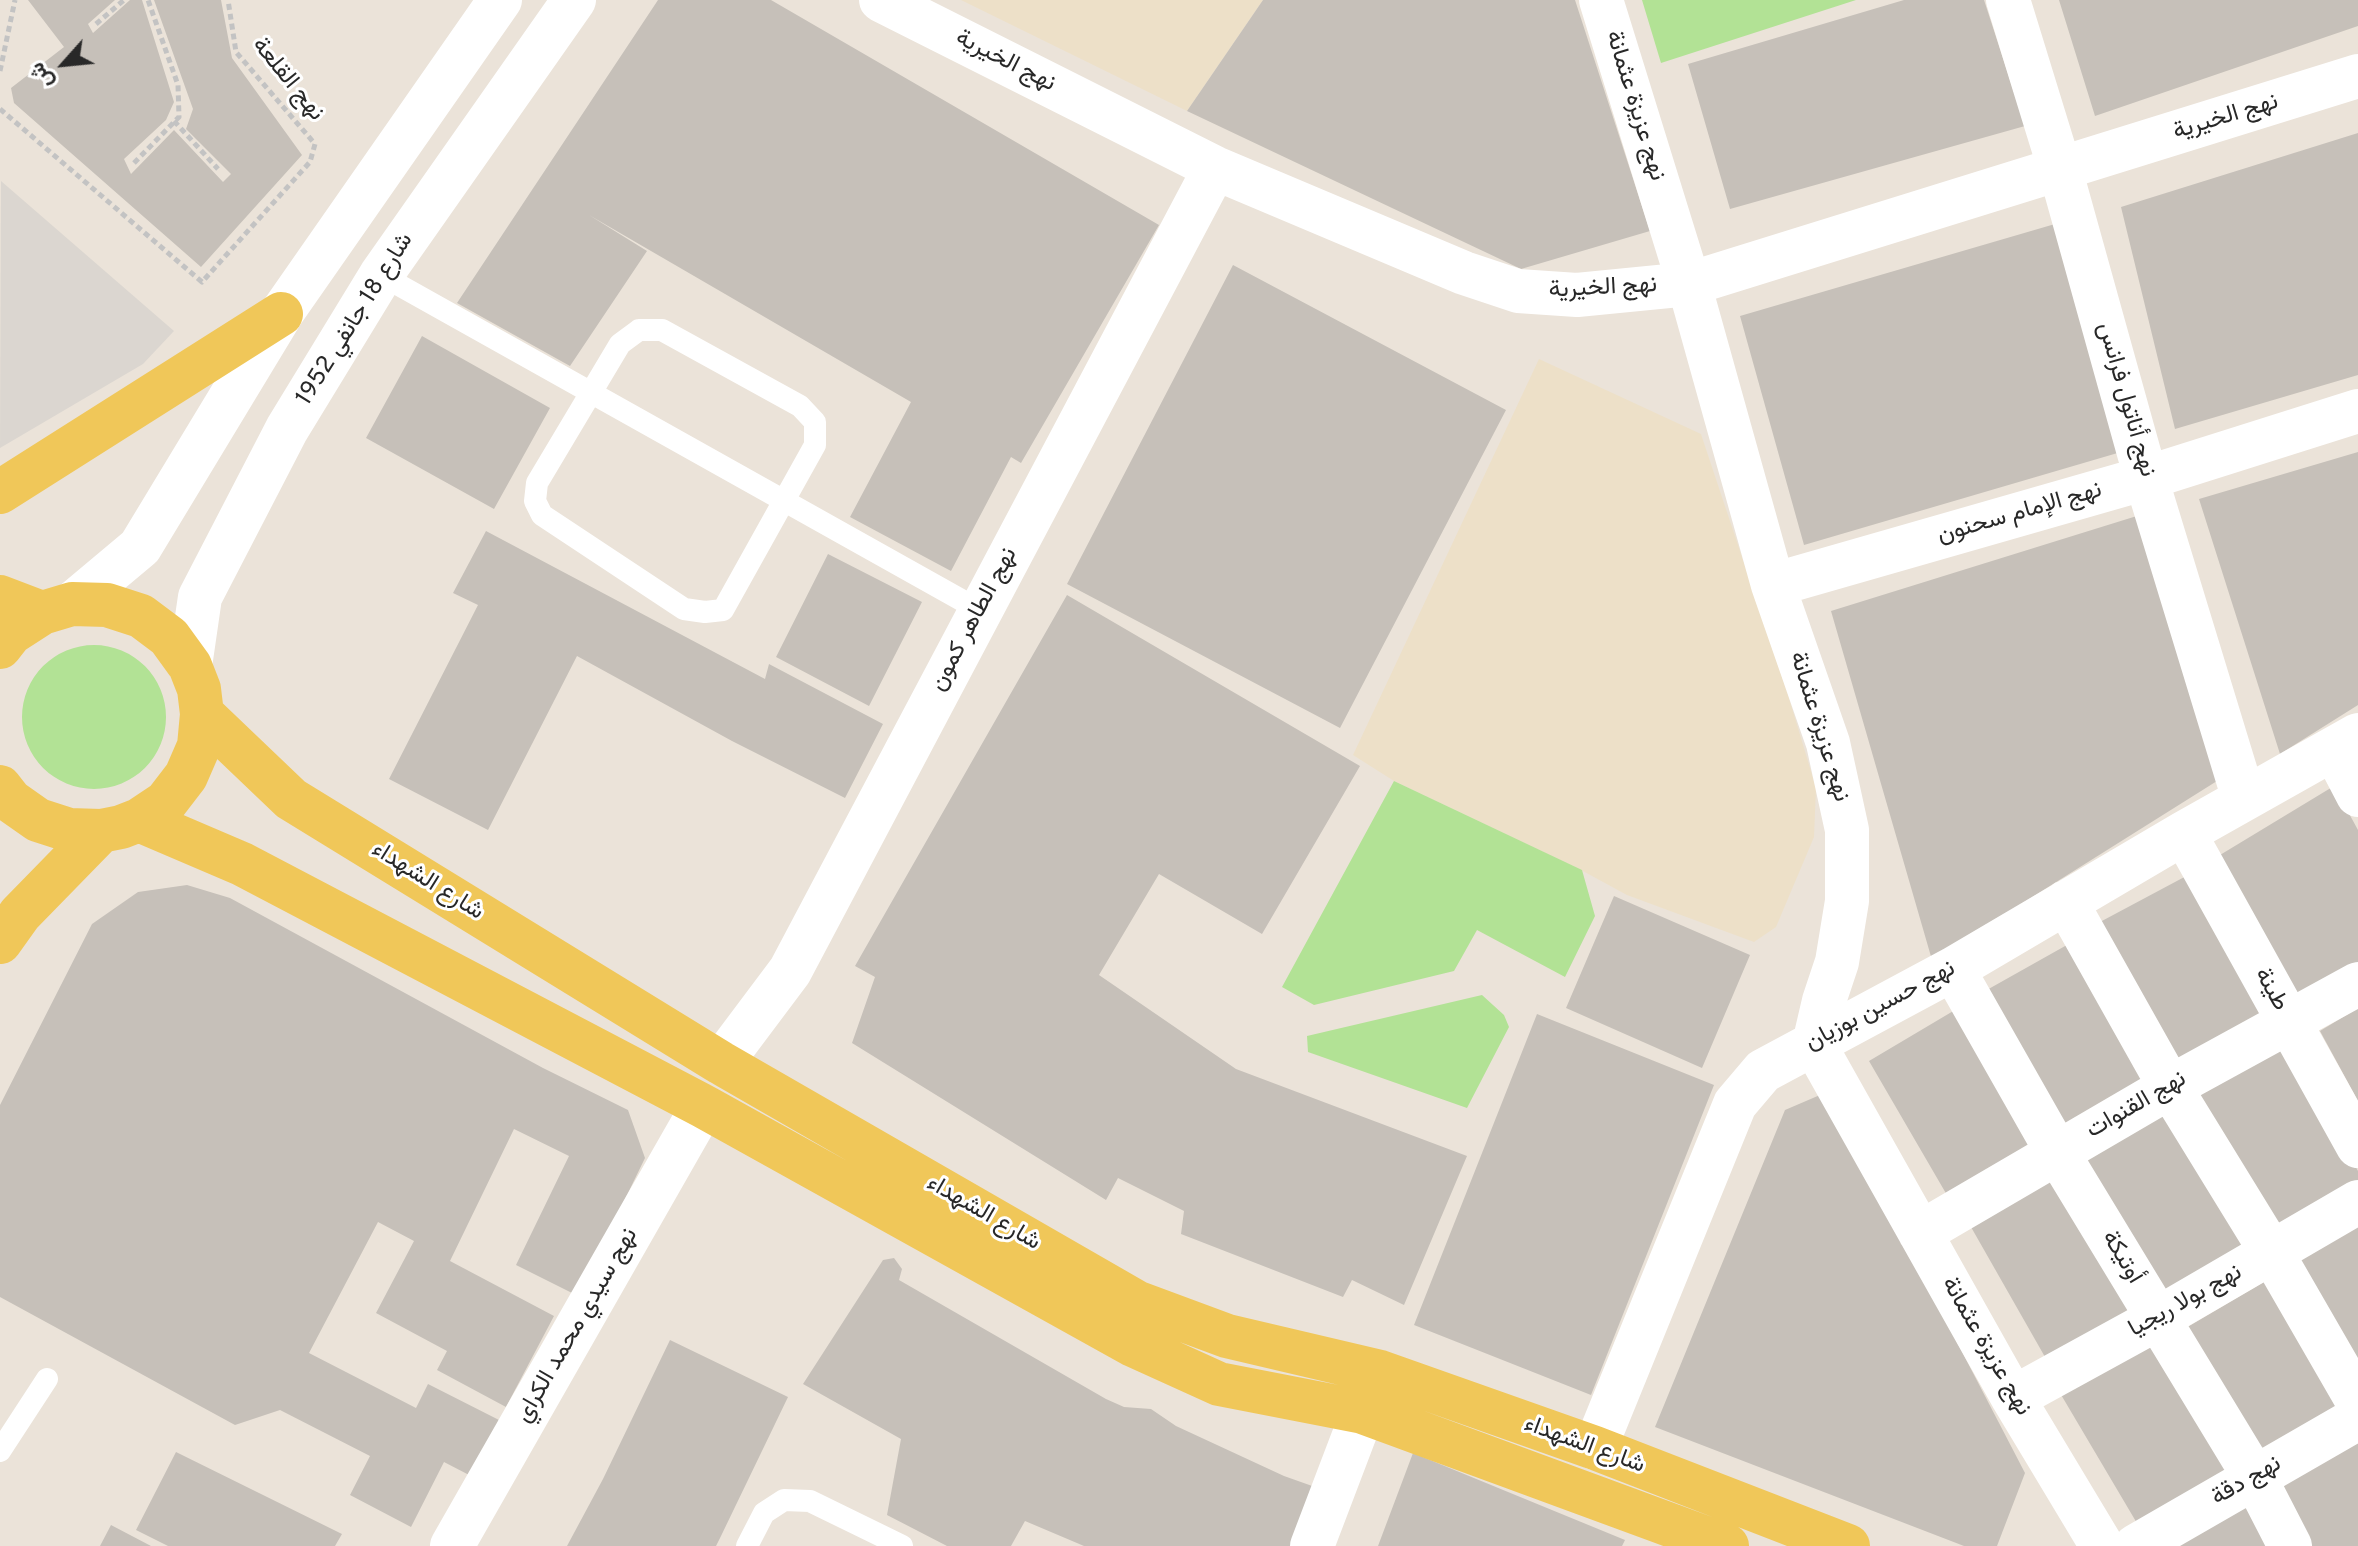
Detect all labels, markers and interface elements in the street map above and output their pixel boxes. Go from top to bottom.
north arrow [24,24,104,104]
street label: نهج الخيرية [950,25,1060,99]
street label: نهج عزيزة عثمانة [1597,27,1671,185]
street label: نهج القلعة [245,32,329,128]
text: ش [24,57,60,93]
street label: نهج الخيرية [2170,88,2282,148]
street label: شارع 18 جانفي 1952 [291,228,421,412]
street label: نهج الخيرية [1548,272,1658,306]
street label: نهج أناتول فرانس [2089,319,2161,481]
street label: نهج الإمام سحنون [1935,477,2105,551]
street label: نهج الطاهر كمون [925,543,1025,697]
street label: نهج عزيزة عثمانة [1781,648,1855,806]
street label: شارع الشهداء [366,836,488,928]
street label: نهج حسين بوزيان [1801,955,1961,1059]
street label: طينة [2247,963,2293,1017]
street label: نهج القنوات [2082,1066,2192,1146]
street label: شارع الشهداء [921,1170,1045,1258]
street label: نهج سيدي محمد الكراي [511,1223,645,1429]
street label: أوتيكة [2094,1226,2148,1290]
street label: نهج بولا ريجيا [2124,1259,2248,1345]
street label: نهج عزيزة عثمانة [1934,1272,2036,1422]
street label: شارع الشهداء [1520,1411,1648,1481]
street label: نهج دقة [2207,1451,2287,1513]

